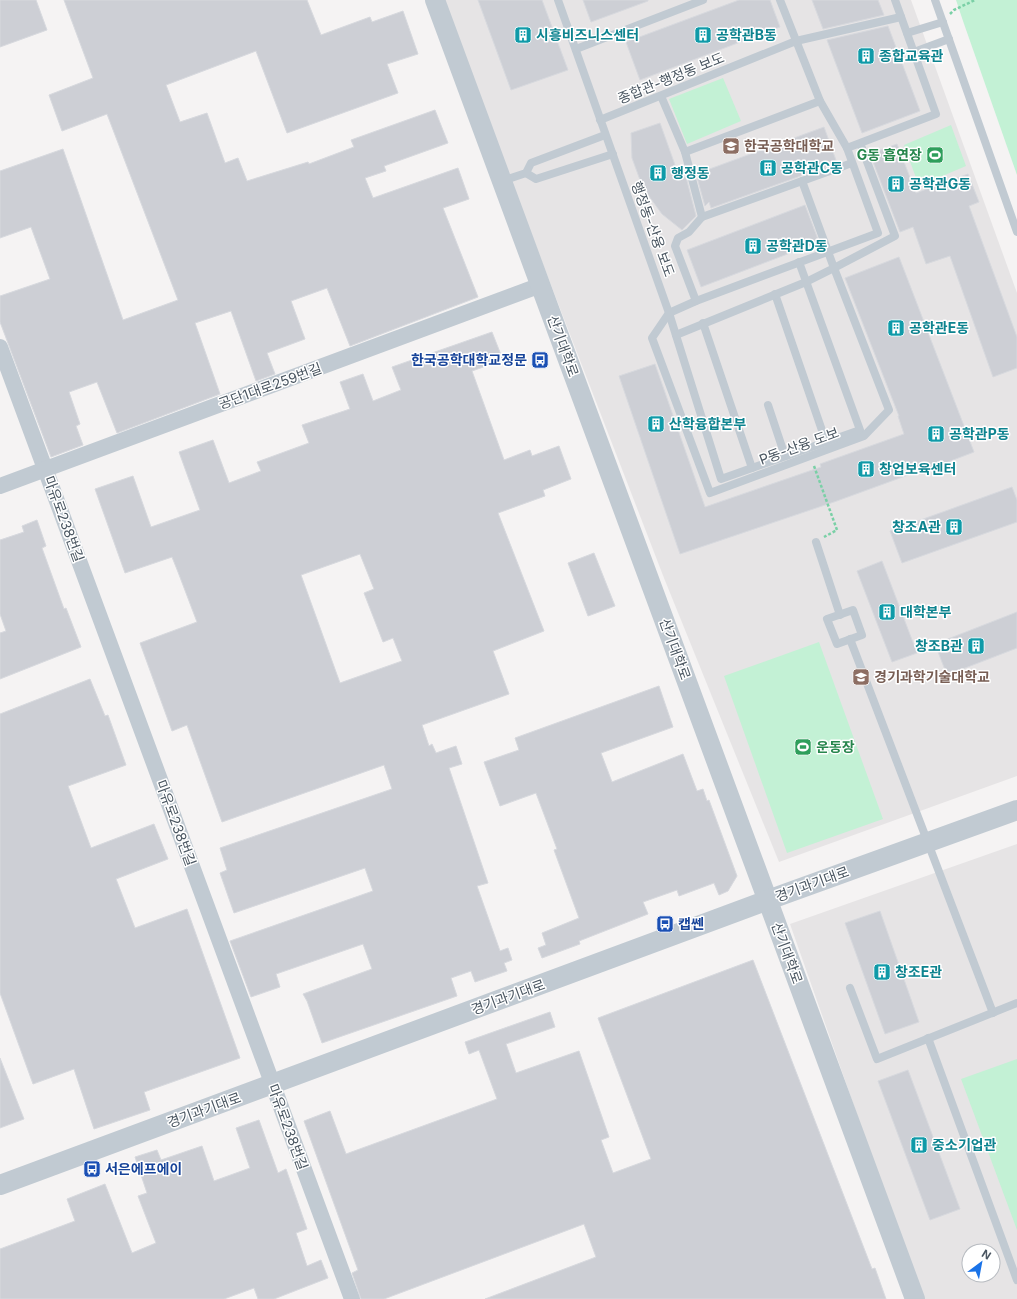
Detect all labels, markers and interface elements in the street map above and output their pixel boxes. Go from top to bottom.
building icon: 시흥비즈니스센터 [513,25,533,45]
building icon: 공학관B동 [693,25,713,45]
place label: 시흥비즈니스센터 [536,26,639,43]
place label: 공학관B동 [716,26,777,43]
building icon: 종합교육관 [856,46,876,66]
place label: 종합교육관 [879,47,944,64]
street label: 종합관-행정동 보도 [615,48,727,107]
school or university icon: 한국공학대학교 [721,136,741,156]
place label: 한국공학대학교 [744,137,834,154]
sports icon: G동 흡연장 [925,145,945,165]
place label: G동 흡연장 [857,146,922,163]
building icon: 공학관C동 [758,158,778,178]
place label: 공학관C동 [781,159,843,176]
building icon: 행정동 [648,163,668,183]
place label: 행정동 [671,164,710,181]
building icon: 공학관G동 [886,174,906,194]
place label: 공학관G동 [909,175,971,192]
street label: 행정동-산융 보도 [628,179,679,279]
building icon: 공학관D동 [743,236,763,256]
place label: 공학관D동 [766,237,828,254]
street label: 산기대학로 [544,313,583,379]
building icon: 공학관E동 [886,318,906,338]
place label: 공학관E동 [909,319,969,336]
bus stop icon: 한국공학대학교정문 [530,350,550,370]
place label: 한국공학대학교정문 [411,351,527,368]
street label: 공단1대로259번길 [216,359,324,412]
building icon: 산학융합본부 [646,414,666,434]
place label: 산학융합본부 [669,415,746,432]
street label: P동-산융 도보 [757,423,841,468]
building icon: 공학관P동 [926,424,946,444]
place label: 공학관P동 [949,425,1010,442]
building icon: 창업보육센터 [856,459,876,479]
place label: 창업보육센터 [879,460,956,477]
street label: 마유로238번길 [41,474,88,564]
building icon: 창조A관 [944,517,964,537]
place label: 창조A관 [892,518,941,535]
building icon: 대학본부 [877,602,897,622]
place label: 대학본부 [900,603,952,620]
street label: 산기대학로 [656,616,695,682]
building icon: 창조B관 [966,636,986,656]
place label: 창조B관 [915,637,963,654]
school or university icon: 경기과학기술대학교 [851,667,871,687]
place label: 경기과학기술대학교 [874,668,990,685]
sports icon: 운동장 [793,737,813,757]
place label: 운동장 [816,738,855,755]
street label: 마유로238번길 [153,778,200,868]
street label: 경기과기대로 [773,862,851,905]
bus stop icon: 캡쎈 [655,914,675,934]
place label: 캡쎈 [678,915,704,932]
street label: 산기대학로 [768,920,807,986]
building icon: 창조E관 [872,962,892,982]
place label: 창조E관 [895,963,942,980]
street label: 경기과기대로 [469,975,547,1018]
street label: 마유로238번길 [265,1082,312,1172]
street label: 경기과기대로 [165,1088,243,1131]
building icon: 중소기업관 [909,1135,929,1155]
place label: 중소기업관 [932,1136,997,1153]
bus stop icon: 서은에프에이 [82,1159,102,1179]
place label: 서은에프에이 [105,1160,182,1177]
north arrow [961,1243,1001,1283]
text: N [979,1246,994,1263]

